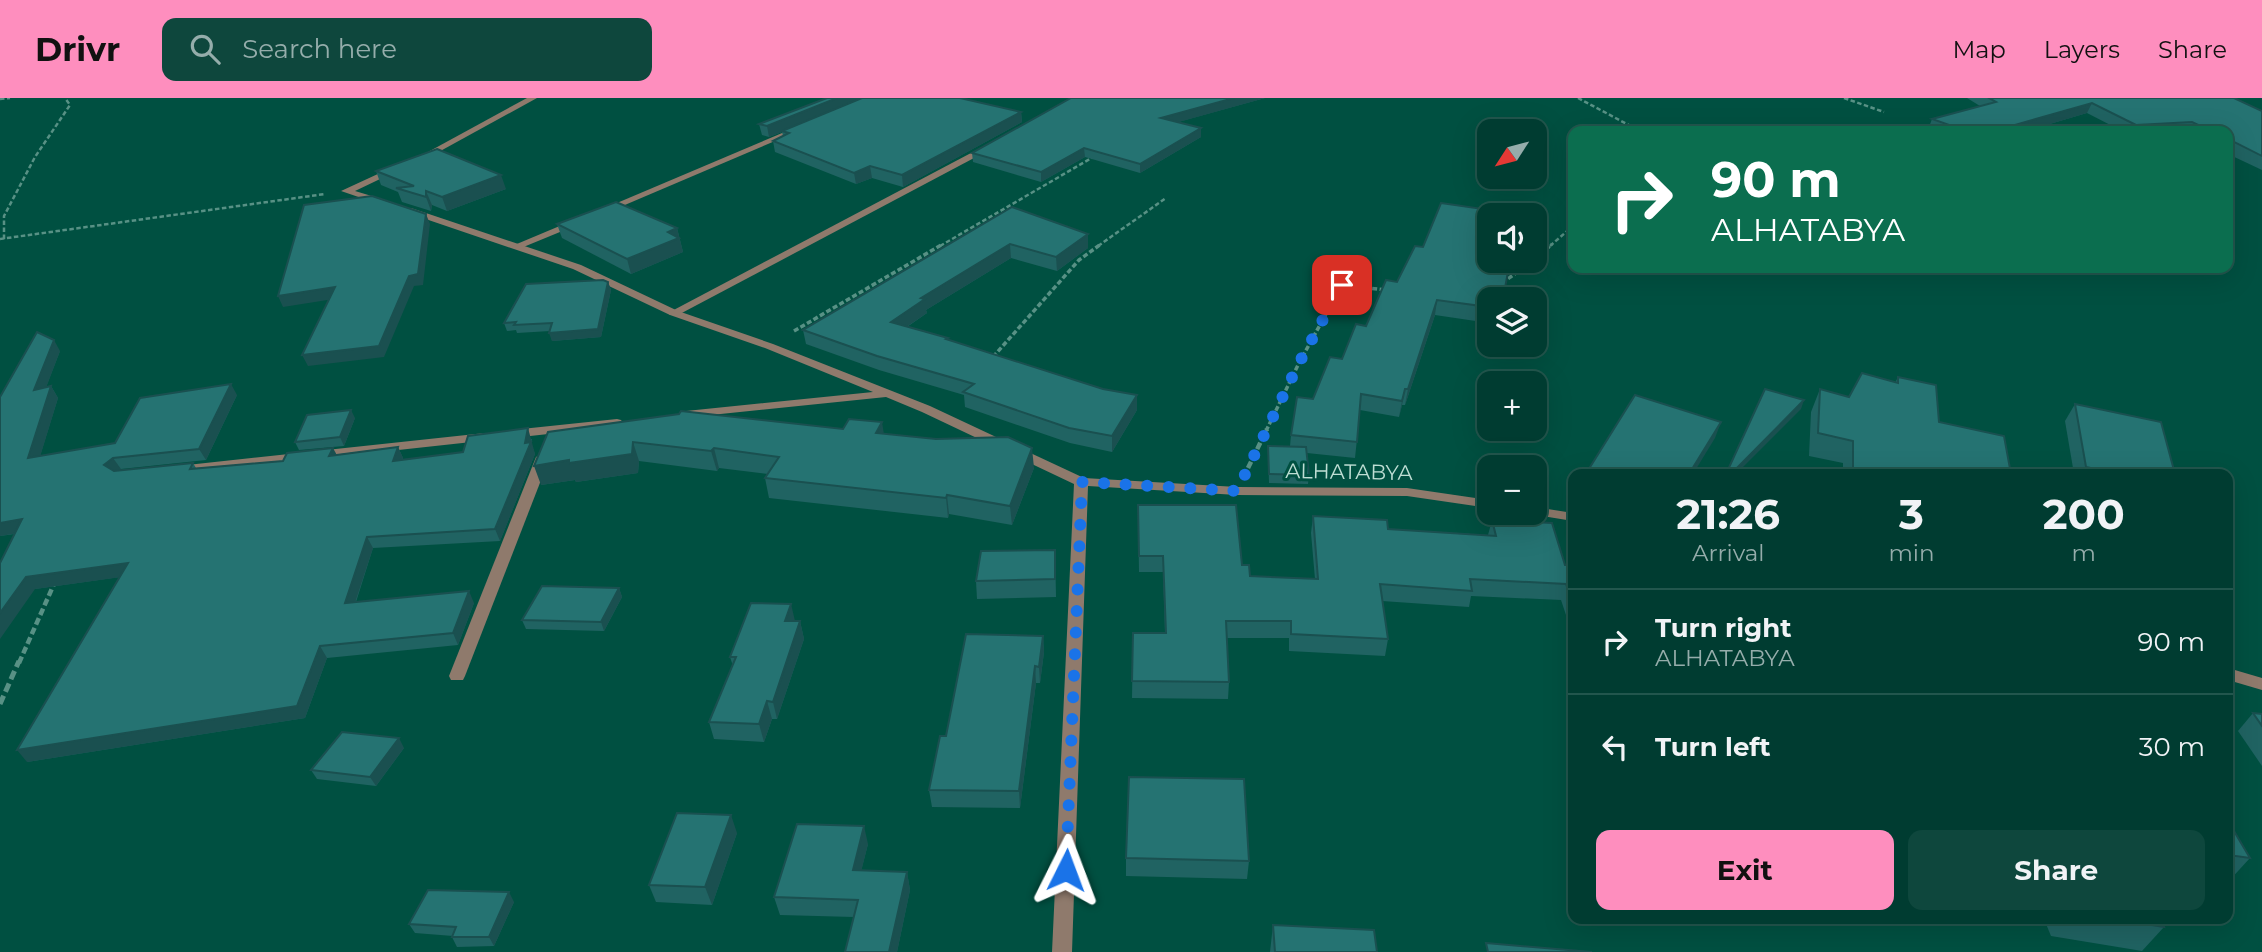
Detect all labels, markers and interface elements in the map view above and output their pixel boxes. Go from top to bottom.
search box [162,18,652,81]
text: Drivr [35,29,120,69]
icon: search [186,30,224,68]
text: Search here [242,33,397,65]
text: Map [1952,35,2006,64]
text: Layers [2044,35,2120,64]
text: Share [2158,35,2227,64]
north arrow [1477,119,1547,189]
map controls [1477,119,1547,525]
text: 90 m [1711,150,1841,209]
icon: right [1596,154,1687,245]
button: sound [1477,203,1547,273]
text: ALHATABYA [1711,210,1905,249]
pin [1312,255,1372,315]
icon: arrive [1323,266,1361,304]
button: layers [1477,287,1547,357]
button: + [1477,371,1547,441]
button: − [1477,455,1547,525]
street label: ALHATABYA [1285,458,1414,485]
text: 21:26 [1676,488,1780,540]
text: 3 [1899,488,1924,540]
text: 200 [2043,488,2125,540]
text: Arrival [1692,539,1764,567]
text: min [1888,539,1935,567]
text: m [2072,539,2096,567]
text: Turn right [1655,612,1791,644]
icon: right [1596,623,1634,661]
text: 90 m [2138,626,2205,658]
text: ALHATABYA [1655,644,1795,672]
icon: left [1596,728,1634,766]
text: Turn left [1655,731,1771,763]
text: 30 m [2139,731,2205,763]
button: Exit [1596,830,1894,910]
button: Share [1908,830,2205,910]
position arrow [1029,833,1103,907]

